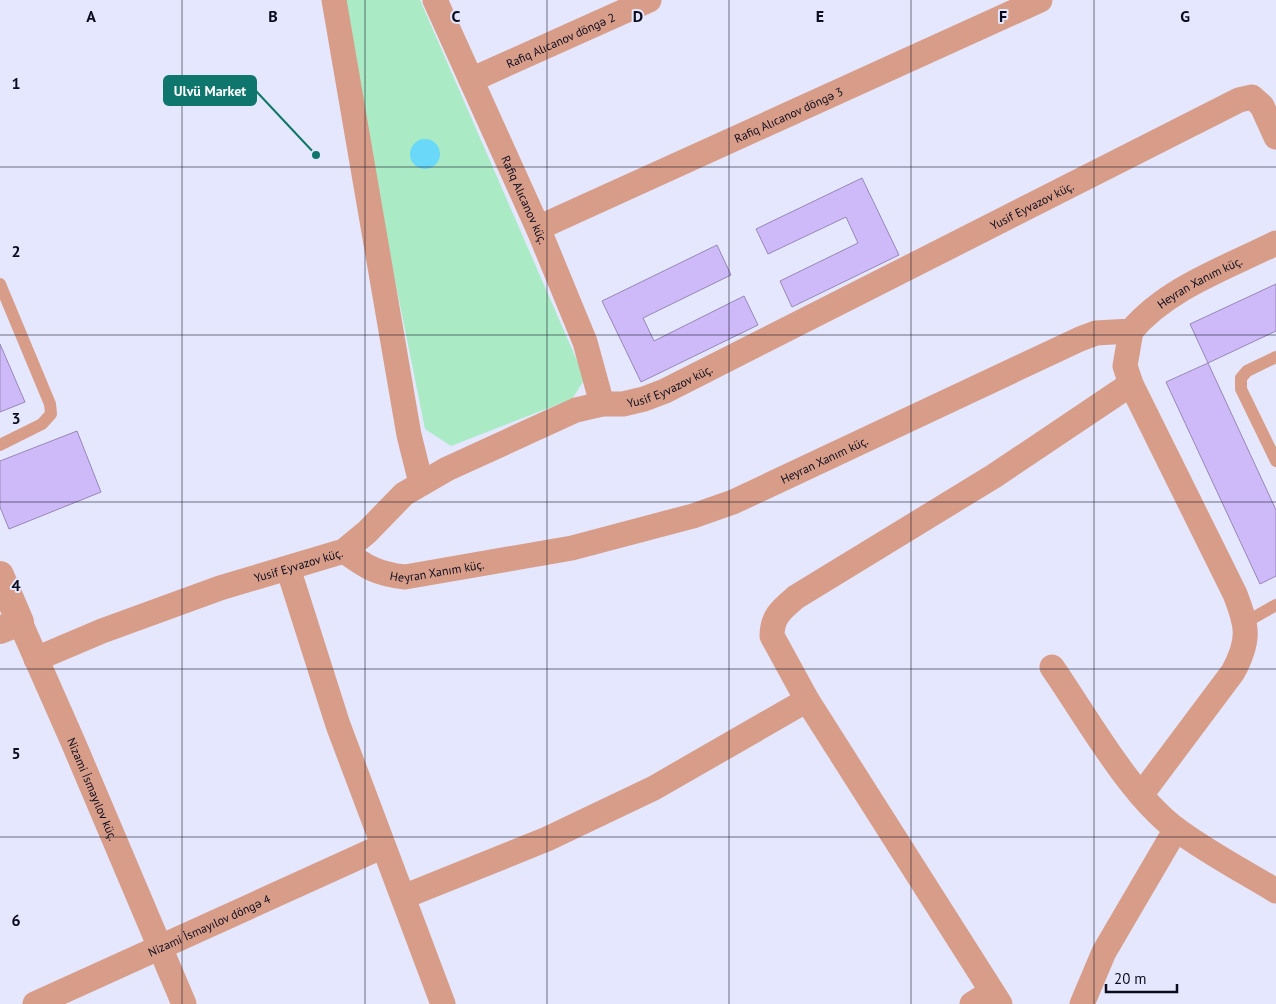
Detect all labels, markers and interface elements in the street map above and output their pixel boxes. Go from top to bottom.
text: A [86,6,96,26]
text: B [268,6,278,26]
text: C [452,6,461,26]
text: D [633,6,643,26]
text: E [816,6,824,26]
text: F [999,6,1007,26]
text: G [1180,6,1190,26]
street label: Rafiq Alıcanov döngə 2 [504,9,617,71]
text: 1 [11,73,21,93]
callout: Ulvü Market [164,76,256,105]
text: Ulvü Market [174,82,246,100]
street label: Rafiq Alıcanov döngə 3 [732,83,845,145]
street label: Rafiq Alıcanov küç. [499,153,551,246]
street label: Yusif Eyvazov küç. [987,178,1076,233]
text: 2 [11,241,21,261]
street label: Heyran Xanım küç. [1154,253,1245,311]
street label: Yusif Eyvazov küç. [625,361,715,410]
text: 3 [11,408,21,428]
street label: Heyran Xanım küç. [778,432,870,486]
street label: Yusif Eyvazov küç. [252,544,344,585]
street label: Heyran Xanım küç. [389,556,485,585]
text: 4 [11,575,21,595]
street label: Nizami İsmayılov küç. [64,735,121,843]
text: 5 [11,743,21,763]
street label: Nizami İsmayılov döngə 4 [145,891,273,959]
text: 6 [11,910,21,930]
scale bar [1106,962,1177,994]
text: 20 m [1114,969,1147,988]

